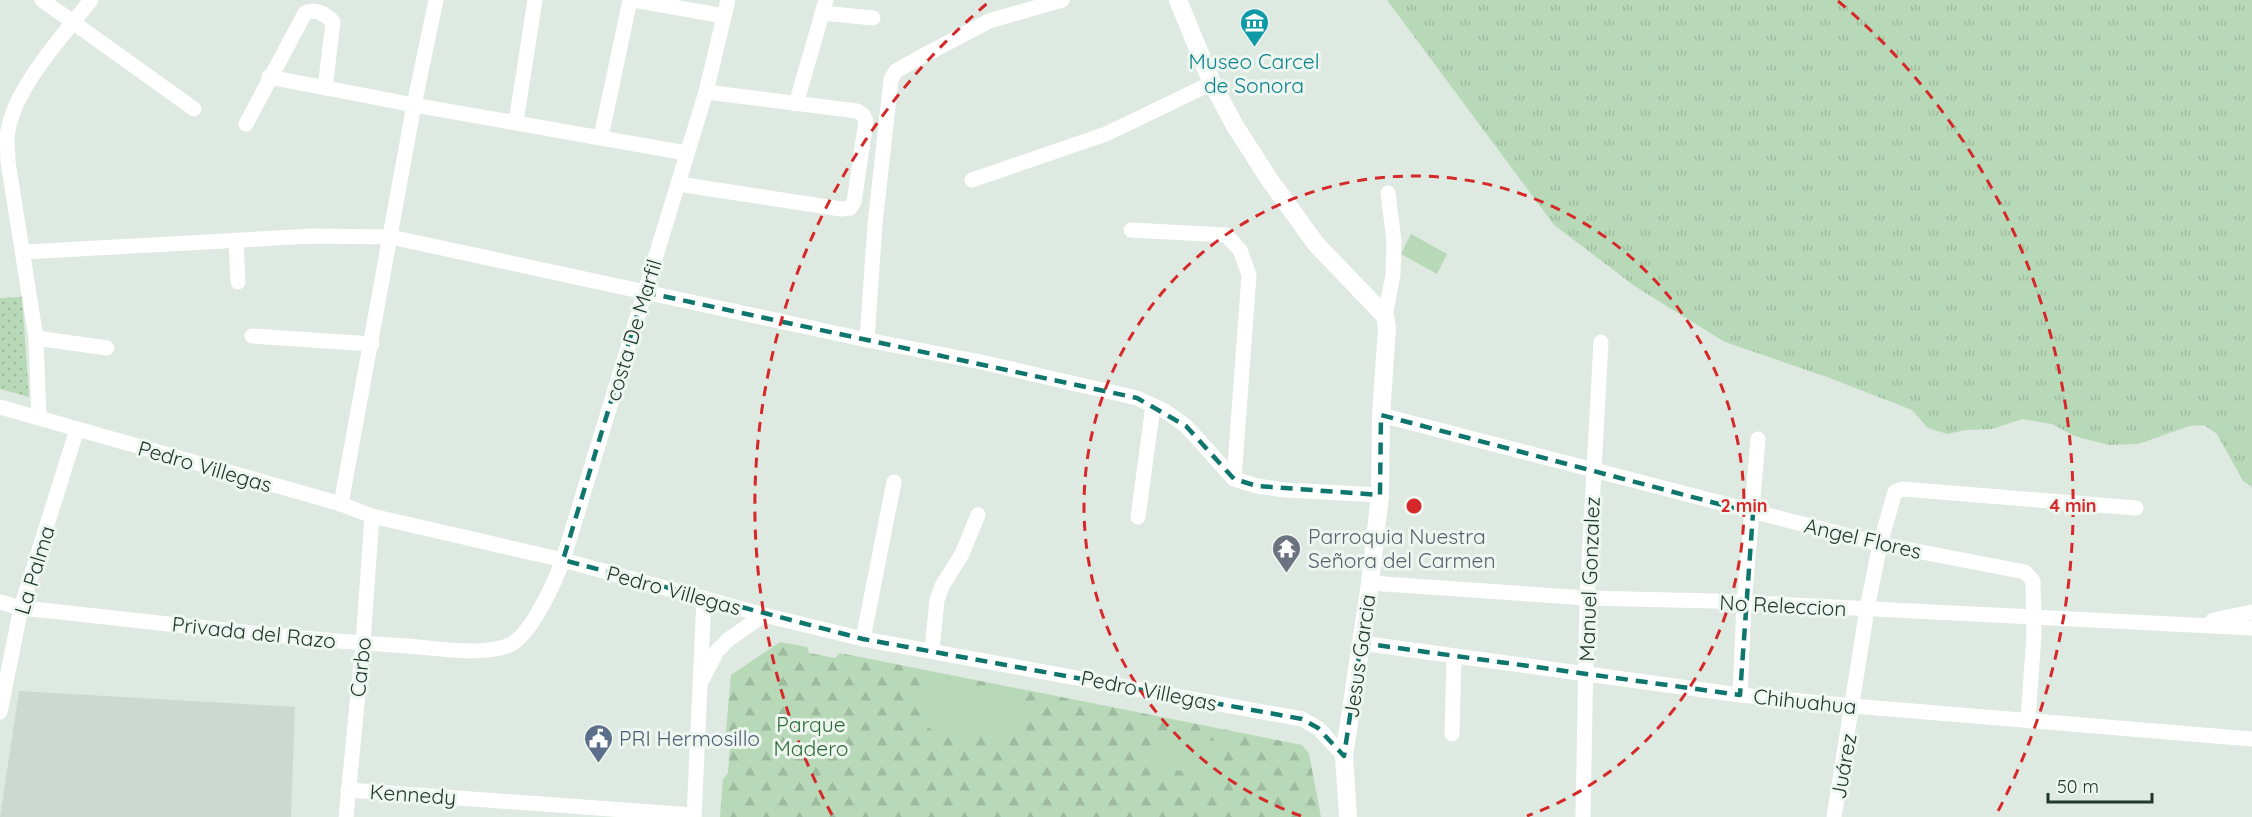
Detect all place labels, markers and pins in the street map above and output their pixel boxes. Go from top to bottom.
museum icon: Museo Carcel de Sonora [1238,6,1270,48]
place label: Museo Carcel de Sonora [1188,48,1320,98]
centre of rings [1404,496,1424,516]
place label: Parroquia Nuestra Señora del Carmen [1308,523,1496,573]
temple icon: Parroquia Nuestra Señora del Carmen [1271,532,1303,574]
public building icon: PRI Hermosillo [582,722,614,764]
place label: PRI Hermosillo [619,725,760,751]

